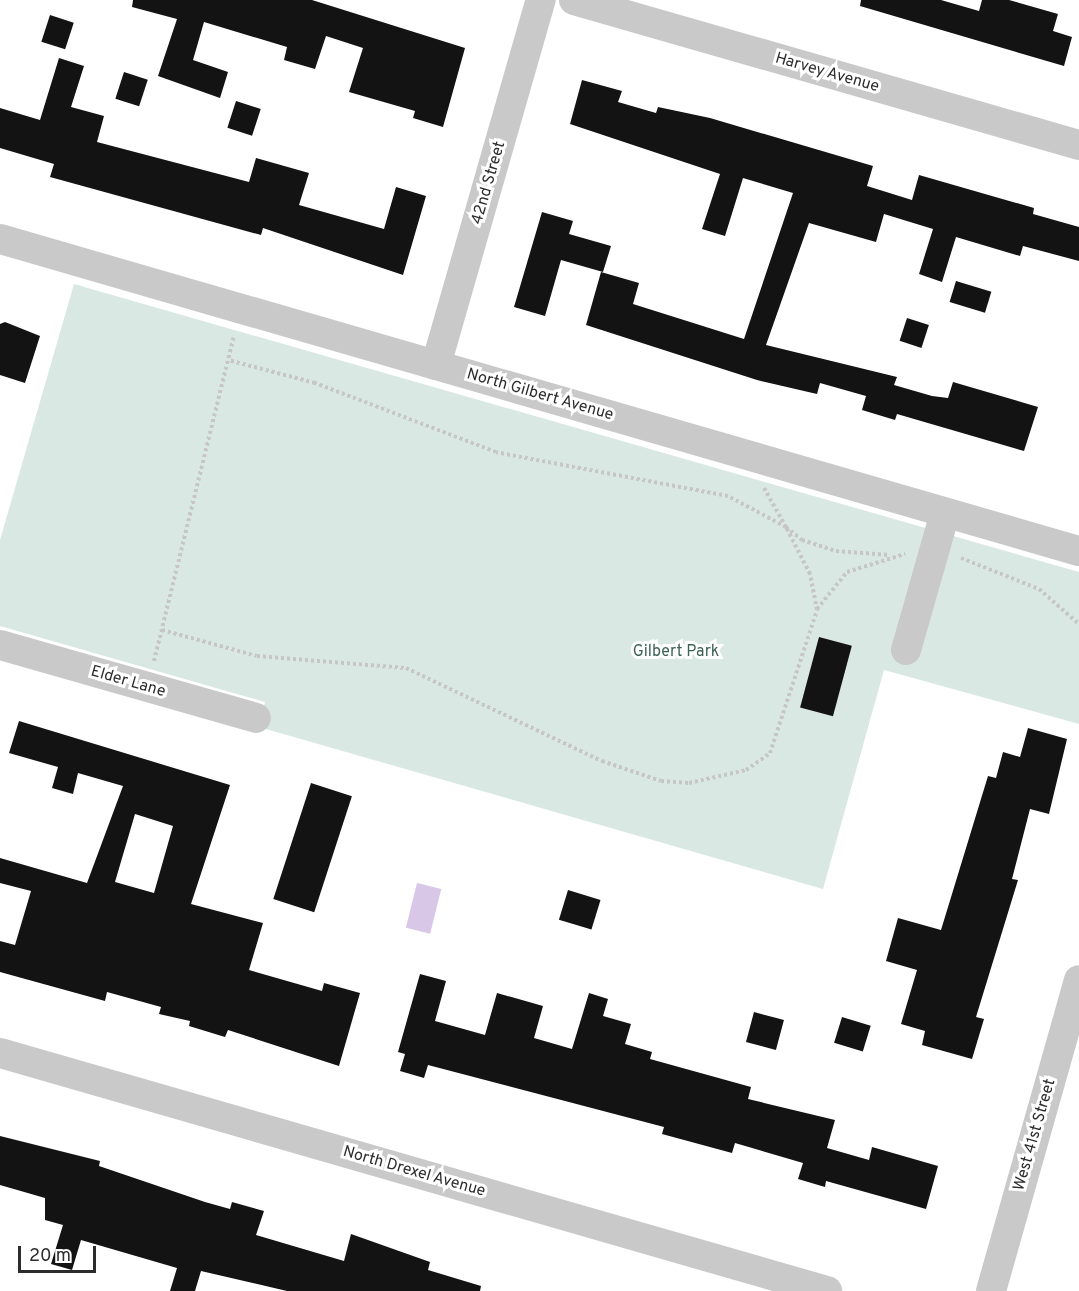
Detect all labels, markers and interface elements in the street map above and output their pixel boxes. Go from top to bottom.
street label: Harvey Avenue [773,49,881,97]
street label: 42nd Street [468,139,510,227]
street label: North Gilbert Avenue [464,365,616,425]
park label: Gilbert Park [633,642,719,662]
street label: Elder Lane [88,662,168,702]
street label: West 41st Street [1010,1077,1060,1193]
street label: North Drexel Avenue [340,1142,488,1202]
scale bar [21,1234,99,1272]
text: 20 m [29,1245,71,1268]

